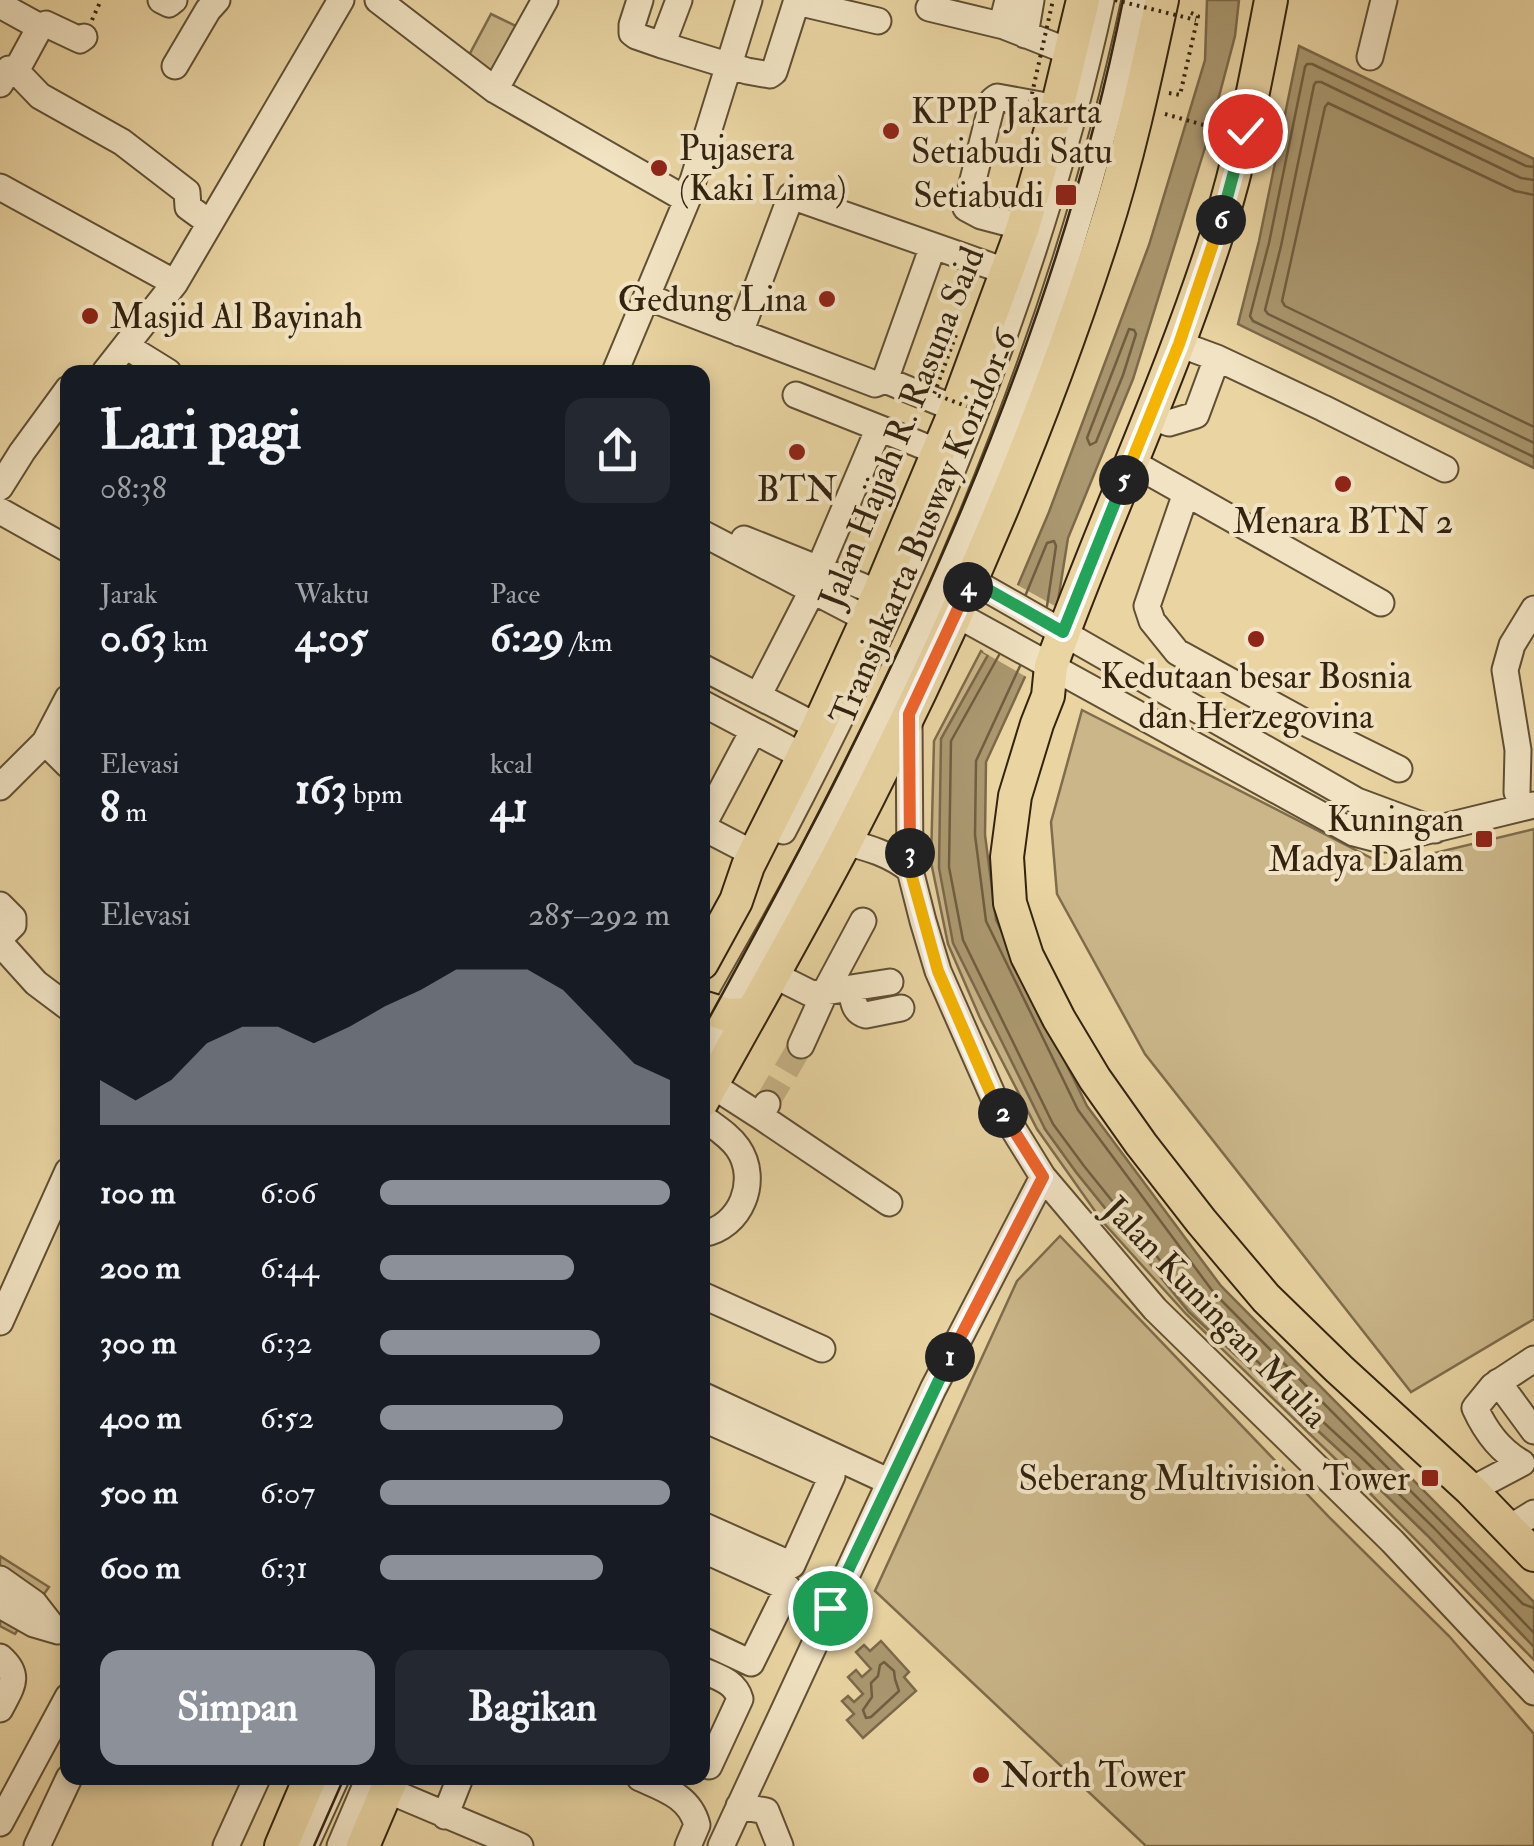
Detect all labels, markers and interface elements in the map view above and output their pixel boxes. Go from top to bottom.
pin [1203,89,1288,174]
place label: KPPP Jakarta Setiabudi Satu [911,90,1113,174]
icon: check [1218,104,1273,159]
marker: KPPP Jakarta Setiabudi Satu [880,120,902,142]
place label: Pujasera (Kaki Lima) [679,127,847,211]
marker: Pujasera (Kaki Lima) [648,157,670,179]
place label: Setiabudi [913,174,1044,218]
marker: Setiabudi [1053,182,1079,208]
pin: 6 [1196,195,1246,245]
text: 6 [1214,202,1228,237]
street label: Jalan Hajjah R. Rasuna Said [809,240,995,615]
place label: Gedung Lina [618,278,808,322]
marker: Gedung Lina [816,288,838,310]
place label: Masjid Al Bayinah [110,295,363,339]
marker: Masjid Al Bayinah [79,305,101,327]
street label: Transjakarta Busway Koridor 6 [821,321,1028,732]
text: Lari pagi [100,396,301,465]
button: share [565,398,670,503]
marker: BTN [786,441,808,463]
pin: 5 [1099,455,1149,505]
text: 5 [1118,462,1130,497]
text: 08:38 [100,468,167,508]
place label: BTN [757,468,838,512]
marker: Menara BTN 2 [1332,473,1354,495]
place label: Menara BTN 2 [1233,500,1453,544]
pin: 4 [943,562,993,612]
text: 4 [960,569,976,604]
text: Jarak [100,577,158,612]
text: Waktu [295,577,369,612]
text: Pace [490,577,540,612]
text: 0.63 [100,612,167,664]
text: 4:05 [295,612,368,664]
text: 6:29 [490,612,564,664]
text: km [167,625,208,660]
text: /km [564,625,613,660]
marker: Kedutaan besar Bosnia dan Herzegovina [1245,628,1267,650]
place label: Kedutaan besar Bosnia dan Herzegovina [1100,655,1412,739]
text: Elevasi [100,747,179,782]
text: kcal [490,747,533,782]
text: 163 [295,764,347,816]
text: bpm [347,777,403,812]
text: 8 [100,782,120,834]
text: 41 [490,782,528,834]
text: m [120,795,147,830]
place label: Kuningan Madya Dalam [1268,798,1464,882]
pin: 3 [885,828,935,878]
marker: Kuningan Madya Dalam [1473,828,1495,850]
text: 3 [905,835,915,870]
text: Elevasi [100,895,191,935]
text: 285–292 m [528,895,670,935]
pin: 2 [978,1088,1028,1138]
text: 2 [996,1095,1010,1130]
text: 100 m [100,1173,176,1213]
text: 6:06 [260,1173,317,1213]
street label: Jalan Kuningan Mulia [1093,1187,1337,1438]
text: 200 m [100,1248,181,1288]
text: 6:44 [260,1248,319,1288]
text: 300 m [100,1323,177,1363]
text: 6:32 [260,1323,313,1363]
pin: 1 [925,1332,975,1382]
text: 1 [945,1339,955,1374]
text: 400 m [100,1398,182,1438]
text: 6:52 [260,1398,314,1438]
place label: Seberang Multivision Tower [1018,1457,1410,1501]
marker: Seberang Multivision Tower [1419,1467,1441,1489]
text: 500 m [100,1473,178,1513]
text: 6:07 [260,1473,315,1513]
text: 600 m [100,1548,181,1588]
text: 6:31 [260,1548,308,1588]
pin [788,1566,873,1651]
icon: arrive [803,1581,858,1636]
button: Simpan [100,1650,375,1765]
button: Bagikan [395,1650,670,1765]
place label: North Tower [1001,1754,1186,1798]
marker: North Tower [970,1764,992,1786]

